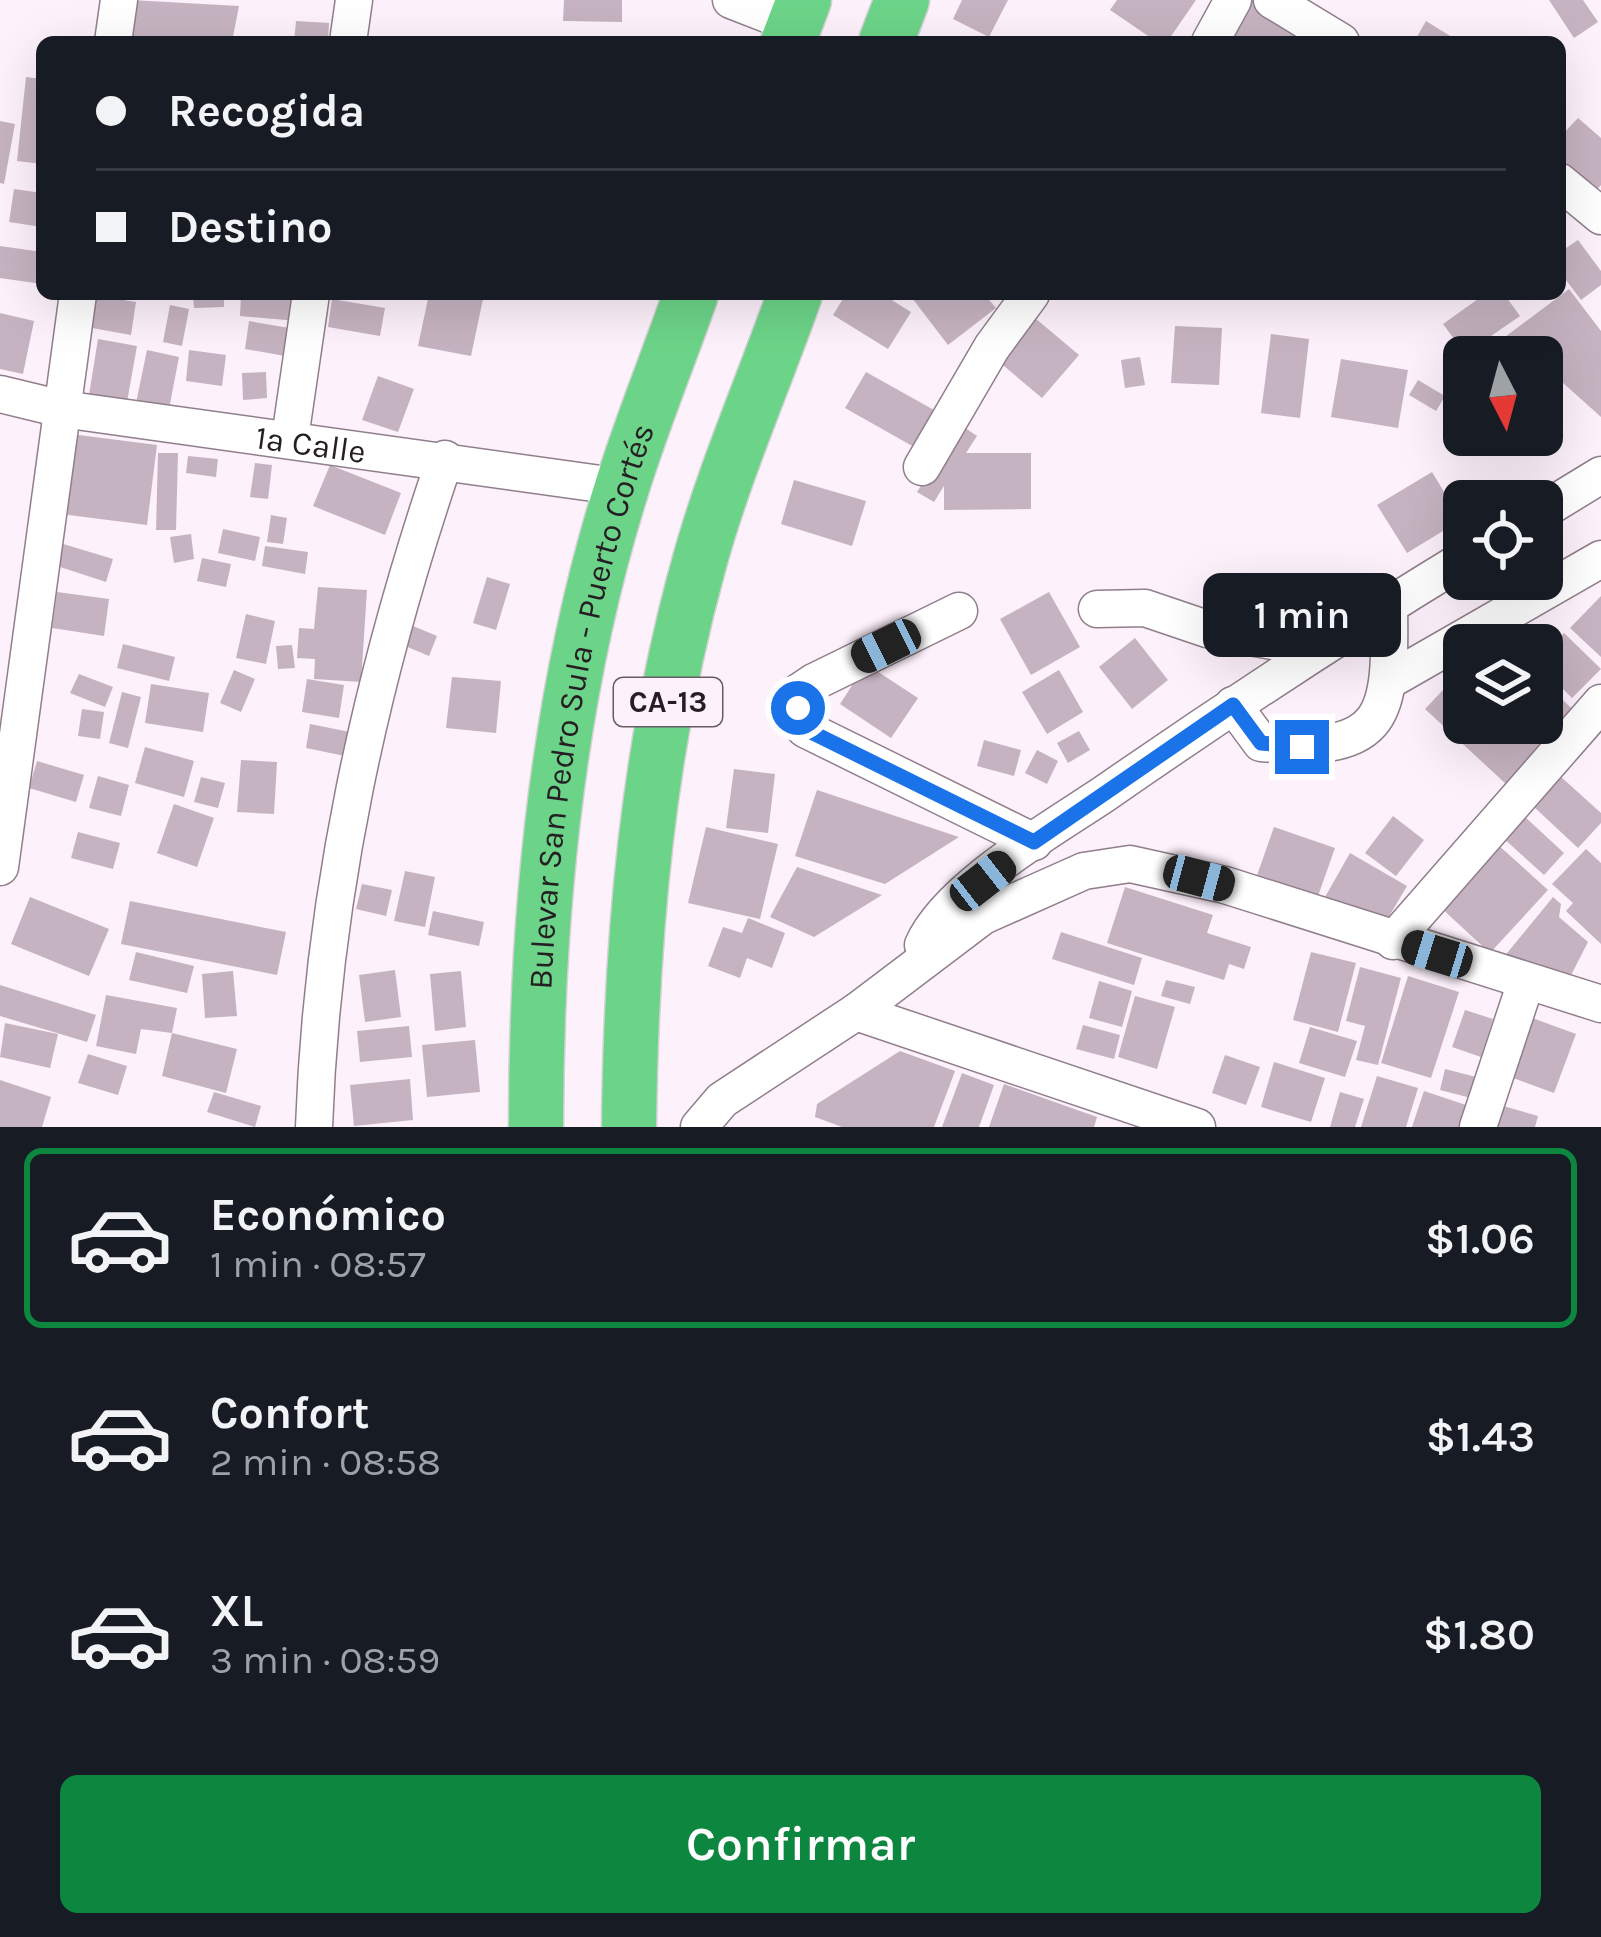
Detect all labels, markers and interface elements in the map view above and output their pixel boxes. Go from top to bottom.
text: Recogida [168,85,365,137]
text: Destino [168,201,333,253]
north arrow [1443,336,1563,456]
map controls [1443,336,1563,744]
street label: 1a Calle [253,418,368,471]
street label: Bulevar San Pedro Sula - Puerto Cortés [521,418,662,990]
button: locate [1443,480,1563,600]
callout: 1 min [1203,573,1401,657]
text: 1 min [1254,592,1350,638]
car [846,614,926,678]
button: layers [1443,624,1563,744]
road number: CA-13 [614,678,722,726]
route start [771,681,825,735]
route end [1275,720,1329,774]
car [944,845,1022,917]
car [1160,851,1238,905]
car [1397,926,1477,982]
icon: car [66,1184,174,1292]
text: Económico [210,1189,446,1241]
text: $1.06 [1425,1212,1535,1264]
text: 1 min · 08:57 [210,1241,426,1287]
icon: car [66,1382,174,1490]
text: Confort [210,1387,369,1439]
text: $1.43 [1426,1410,1535,1462]
text: 2 min · 08:58 [210,1439,441,1485]
icon: car [66,1580,174,1688]
text: XL [210,1585,263,1637]
text: $1.80 [1423,1608,1535,1660]
text: 3 min · 08:59 [210,1637,440,1683]
button: Confirmar [60,1775,1541,1913]

